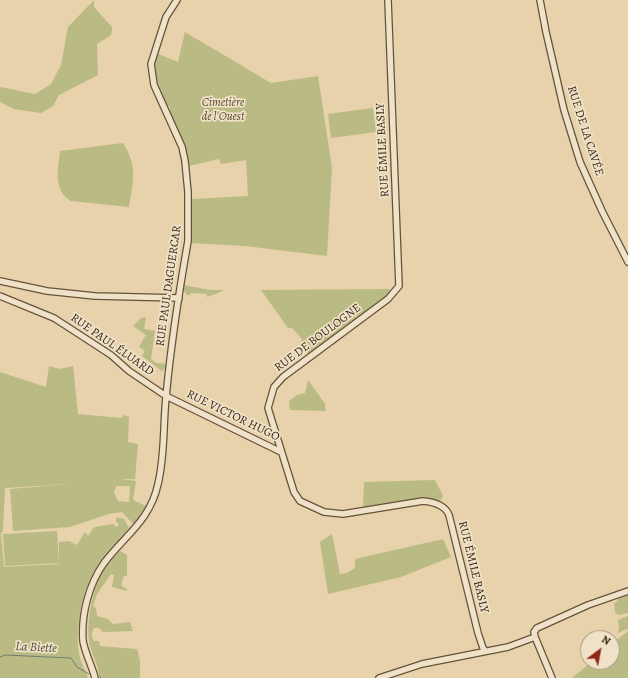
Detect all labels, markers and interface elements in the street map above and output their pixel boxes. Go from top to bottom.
street label: RUE DE LA CAVÉE [564,84,606,178]
park label: Cimetière de l'Ouest [202,96,244,124]
street label: RUE ÉMILE BASLY [373,103,393,197]
street label: RUE PAUL DAGUERCAR [153,225,185,347]
street label: RUE DE BOULOGNE [272,301,364,375]
street label: RUE PAUL ÉLUARD [67,311,157,379]
street label: RUE VICTOR HUGO [184,387,282,445]
street label: RUE ÉMILE BASLY [455,520,491,614]
north arrow [580,630,620,670]
text: N [599,632,613,649]
water label: La Biette [15,639,57,657]

